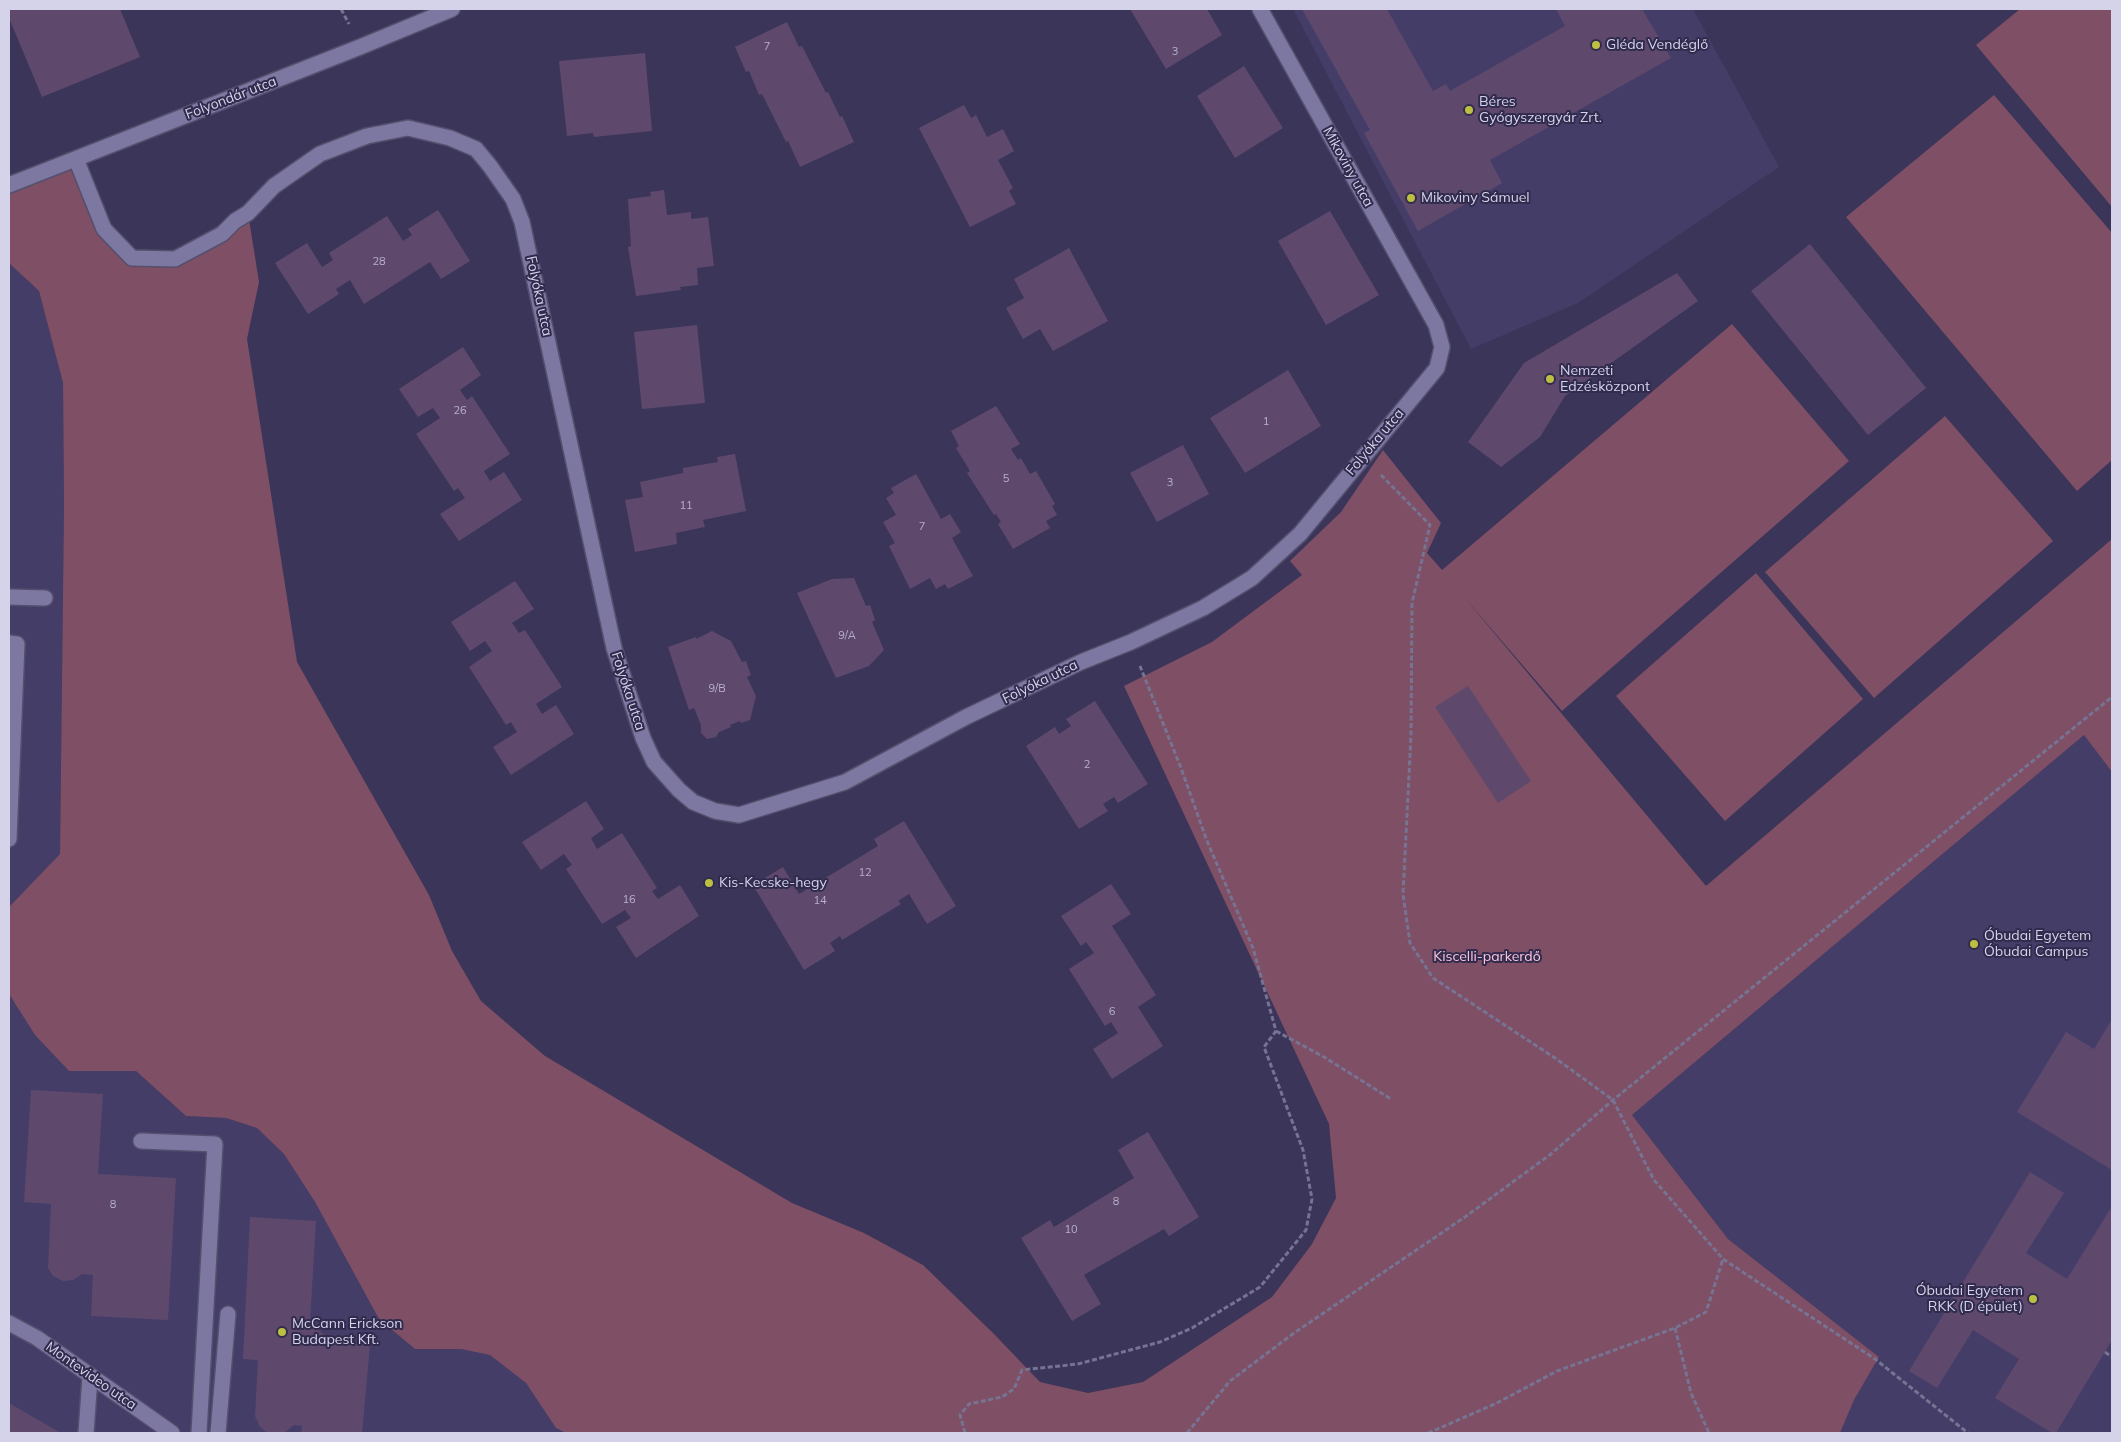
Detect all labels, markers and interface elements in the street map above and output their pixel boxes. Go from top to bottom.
place label: Gléda Vendéglő [1606,37,1708,53]
marker: Gléda Vendéglő [1590,39,1602,51]
house number: 7 [764,40,770,54]
house number: 3 [1172,45,1178,59]
street label: Folyondár utca [183,73,279,123]
place label: Béres Gyógyszergyár Zrt. [1479,94,1602,126]
marker: Béres Gyógyszergyár Zrt. [1463,104,1475,116]
street label: Mikoviny utca [1319,124,1377,210]
place label: Mikoviny Sámuel [1421,190,1530,206]
marker: Mikoviny Sámuel [1405,192,1417,204]
street label: Folyóka utca [522,254,556,338]
house number: 28 [372,255,386,269]
place label: Nemzeti Edzésközpont [1560,363,1650,396]
marker: Nemzeti Edzésközpont [1544,373,1556,385]
house number: 26 [453,404,467,418]
street label: Folyóka utca [1342,405,1408,479]
house number: 1 [1263,415,1269,429]
house number: 5 [1003,472,1009,486]
house number: 3 [1167,476,1173,490]
house number: 11 [679,499,693,513]
house number: 7 [919,520,925,534]
house number: 9/A [838,629,856,643]
street label: Folyóka utca [607,650,649,732]
street label: Folyóka utca [1000,657,1080,707]
house number: 9/B [708,682,726,696]
house number: 2 [1084,758,1090,772]
house number: 12 [858,866,872,880]
place label: Kis-Kecske-hegy [719,875,827,891]
marker: Kis-Kecske-hegy [703,877,715,889]
house number: 16 [622,893,636,907]
house number: 14 [813,894,827,908]
place label: Óbudai Egyetem Óbudai Campus [1984,928,2091,960]
marker: Óbudai Egyetem Óbudai Campus [1968,938,1980,950]
park label: Kiscelli-parkerdő [1433,949,1541,965]
house number: 6 [1109,1005,1115,1019]
house number: 8 [1113,1195,1119,1209]
house number: 8 [110,1198,116,1212]
house number: 10 [1064,1223,1078,1237]
place label: Óbudai Egyetem RKK (D épület) [1916,1283,2023,1315]
marker: Óbudai Egyetem RKK (D épület) [2027,1293,2039,1305]
place label: McCann Erickson Budapest Kft. [292,1316,403,1348]
marker: McCann Erickson Budapest Kft. [276,1326,288,1338]
street label: Montevideo utca [42,1338,140,1414]

